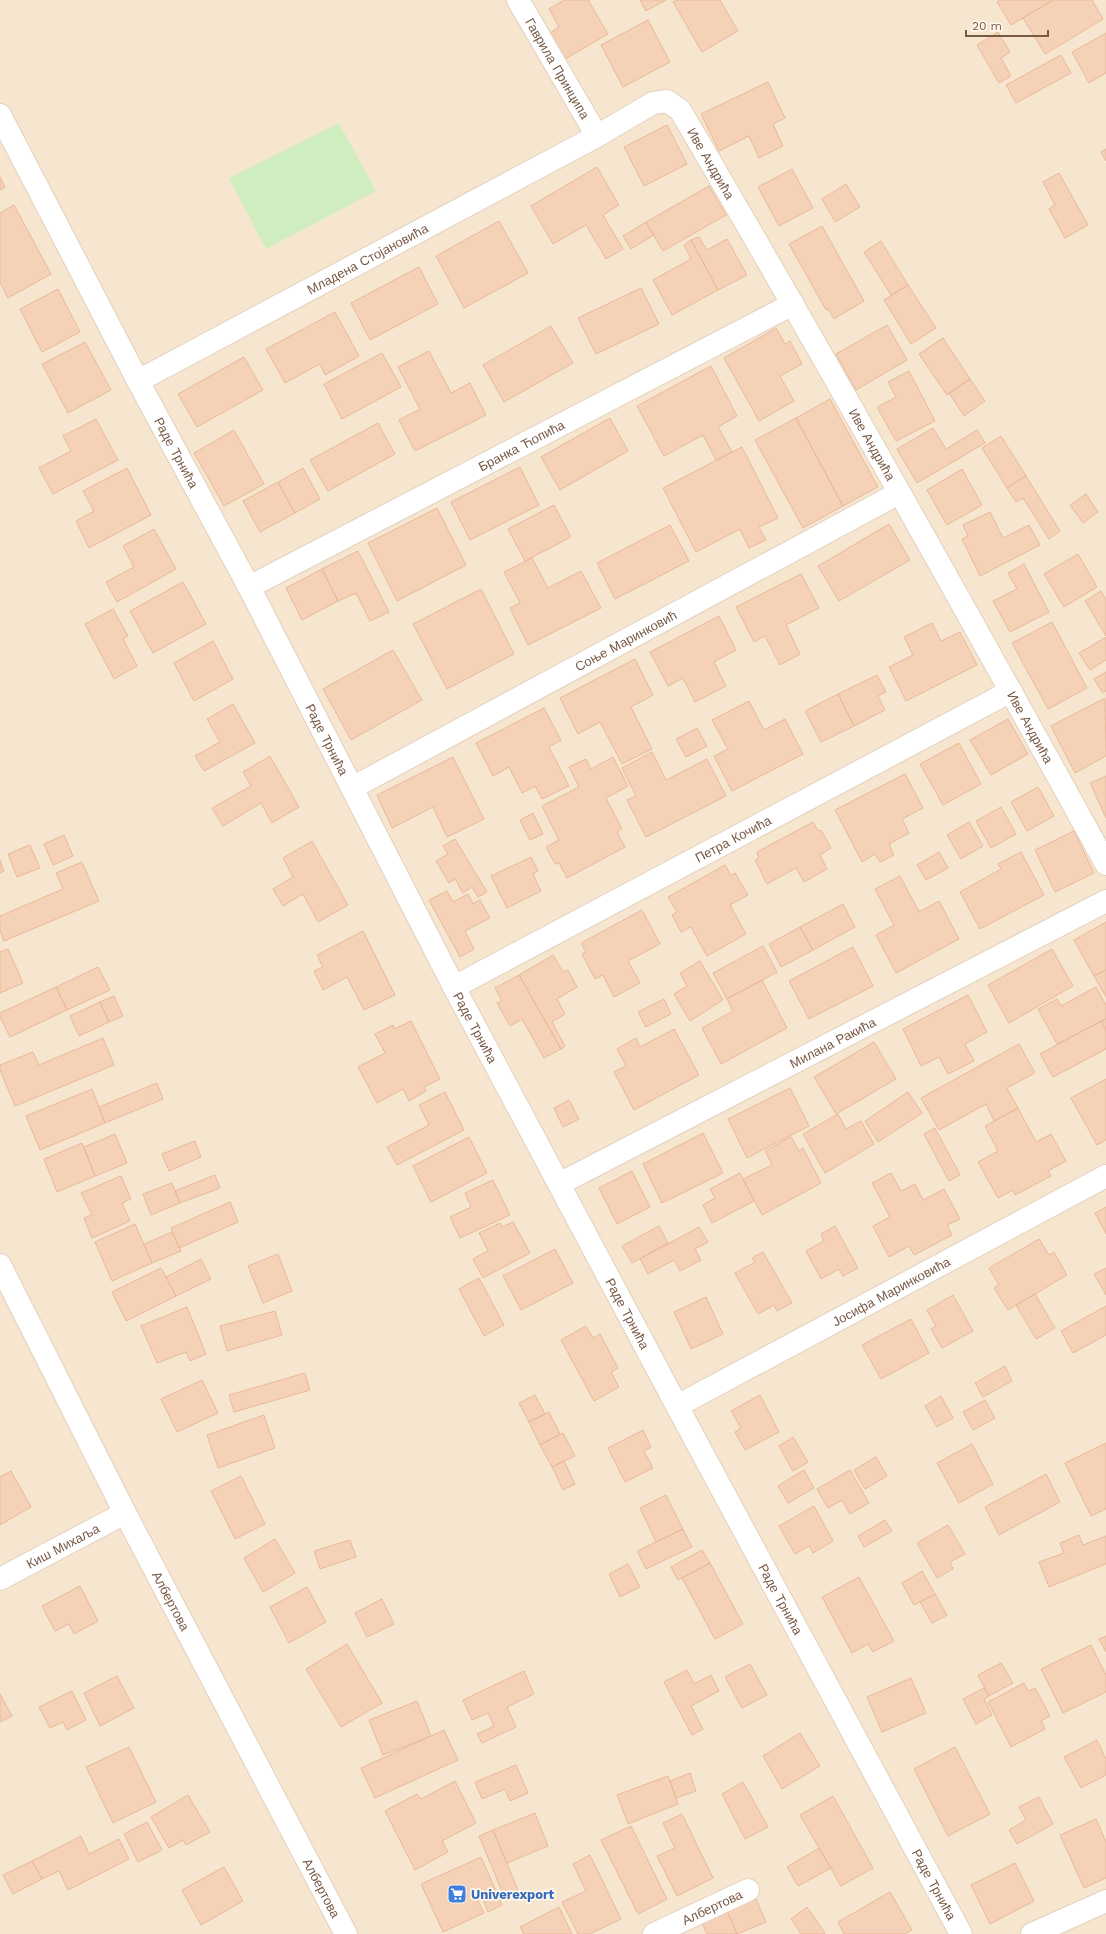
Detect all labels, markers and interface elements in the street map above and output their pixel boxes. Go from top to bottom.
scale bar [966,12,1048,38]
street label: Гаврила Принципа [522,15,593,122]
text: 20 m [972,19,1002,33]
street label: Иве Андрића [684,125,738,203]
street label: Младена Стојановића [305,220,431,297]
street label: Иве Андрића [846,406,899,484]
street label: Раде Трнића [151,415,202,491]
street label: Бранка Ћопића [476,417,568,474]
street label: Соње Маринковић [573,607,679,674]
street label: Иве Андрића [1004,689,1056,767]
street label: Раде Трнића [302,702,352,779]
street label: Петра Кочића [693,812,775,866]
street label: Раде Трнића [450,990,500,1066]
street label: Милана Ракића [787,1014,879,1071]
street label: Јосифа Маринковића [830,1254,954,1329]
street label: Раде Трнића [602,1276,653,1352]
street label: Киш Михаља [24,1521,103,1572]
street label: Раде Трнића [755,1561,806,1638]
street label: Албертова [149,1569,193,1634]
street label: Раде Трнића [909,1847,959,1923]
street label: Албертова [300,1856,343,1921]
supermarket icon: Univerexport [446,1883,468,1905]
street label: Албертова [680,1886,745,1928]
place label: Univerexport [471,1887,554,1902]

